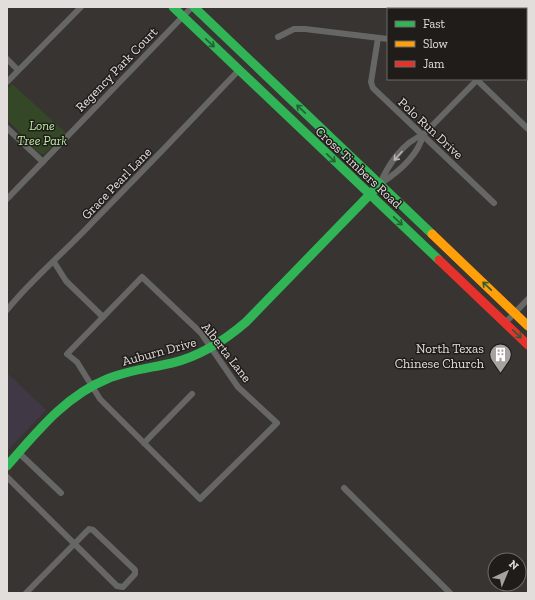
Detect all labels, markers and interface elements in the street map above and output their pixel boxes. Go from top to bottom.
legend [387,8,527,80]
text: Fast [423,17,446,31]
street label: Regency Park Court [72,24,161,115]
text: Slow [423,37,449,51]
one-way arrow [205,38,215,48]
text: Jam [423,57,445,71]
street label: Polo Run Drive [395,94,466,162]
one-way arrow [296,104,306,114]
park label: Lone Tree Park [17,118,67,148]
street label: Cross Timbers Road [312,123,405,211]
street label: Grace Pearl Lane [78,144,154,222]
one-way arrow [393,151,402,161]
one-way arrow [326,153,336,163]
one-way arrow [393,216,403,226]
one-way arrow [482,281,492,291]
street label: Alberta Lane [199,320,254,385]
one-way arrow [512,329,522,339]
street label: Auburn Drive [120,334,198,369]
place label: North Texas Chinese Church [395,341,485,371]
building icon: North Texas Chinese Church [487,342,513,375]
north arrow [487,552,527,592]
text: N [506,558,522,573]

